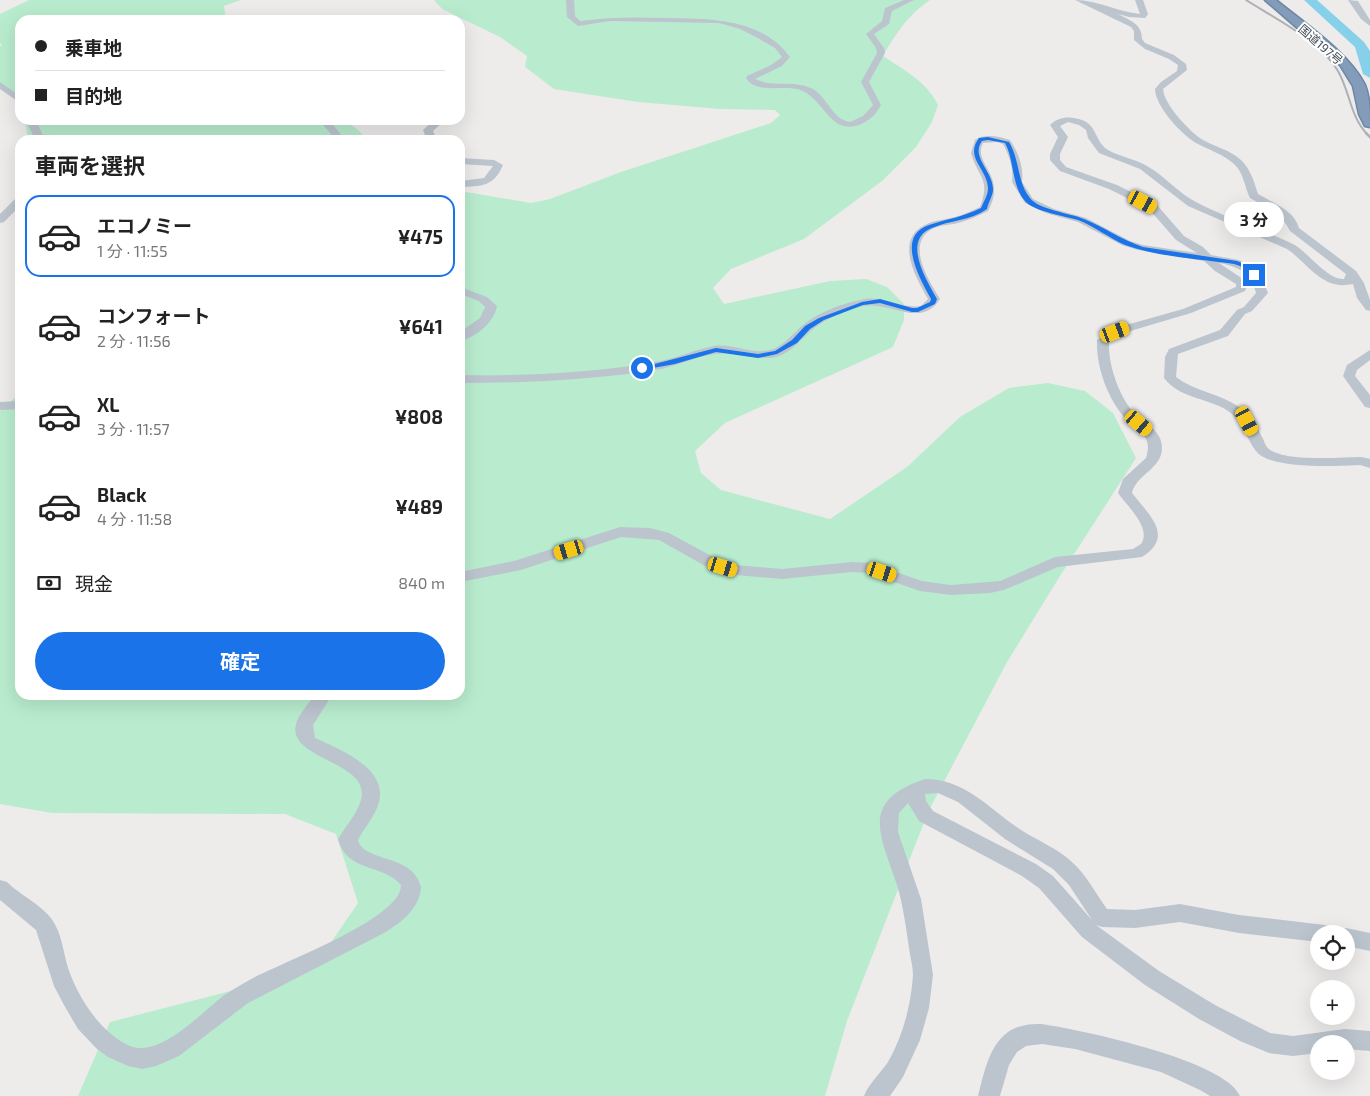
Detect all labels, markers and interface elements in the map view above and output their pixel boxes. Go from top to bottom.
street label: 国道197号 [1296,21,1346,67]
text: 乗車地 [65,36,122,59]
text: 目的地 [65,84,122,107]
text: 車両を選択 [35,152,145,178]
car [1126,188,1159,216]
callout: 3 分 [1224,202,1284,238]
text: 3 分 [1240,210,1268,229]
icon: car [37,214,82,259]
text: エコノミー [97,214,192,237]
text: ¥475 [398,225,443,248]
text: 1 分 · 11:55 [97,241,168,260]
route end [1243,264,1265,286]
icon: car [37,304,82,349]
text: コンフォート [97,304,210,327]
text: ¥641 [399,315,443,338]
car [1098,320,1131,344]
text: 2 分 · 11:56 [97,331,171,350]
route start [631,357,653,379]
text: XL [97,393,119,416]
icon: car [37,394,82,439]
car [1233,404,1260,438]
text: ¥808 [395,405,443,428]
car [1122,408,1155,438]
text: 3 分 · 11:57 [97,419,170,438]
text: Black [97,483,147,506]
icon: car [37,484,82,529]
text: ¥489 [395,495,443,518]
text: 4 分 · 11:58 [97,509,172,528]
car [552,538,585,562]
car [706,555,739,579]
car [865,560,898,584]
icon: cash [35,569,63,597]
text: 現金 [75,572,113,595]
text: 840 m [398,573,445,592]
button: 確定 [35,632,445,690]
map controls [1310,925,1355,1080]
button: locate [1310,925,1355,970]
button: + [1310,980,1355,1025]
button: − [1310,1035,1355,1080]

